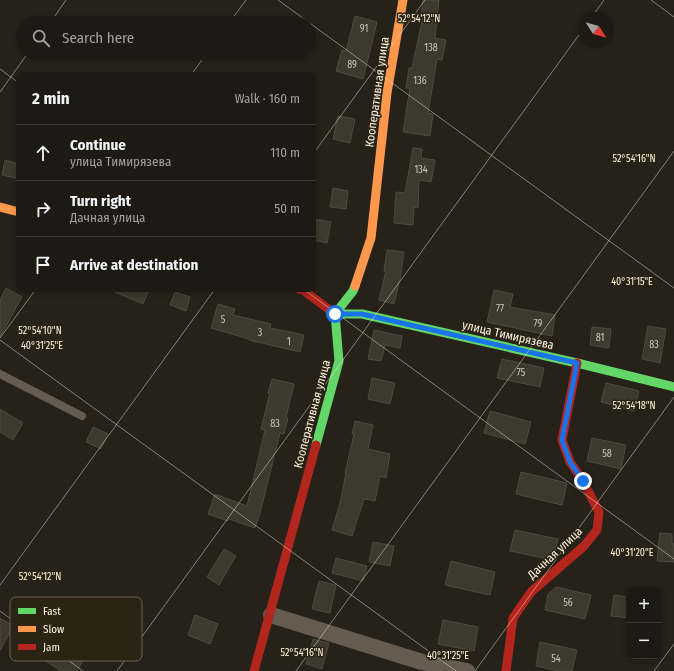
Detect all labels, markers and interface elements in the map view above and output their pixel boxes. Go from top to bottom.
north arrow [578,12,614,48]
text: 52°54'12"N [398,13,440,25]
search box [16,16,316,60]
house number: 91 [360,23,368,35]
icon: search [30,27,52,49]
text: Search here [62,29,134,47]
street label: Кооперативная улица [362,36,392,148]
house number: 138 [424,42,438,54]
house number: 89 [347,59,357,71]
house number: 136 [413,75,427,87]
text: 2 min [32,88,70,109]
text: Walk · 160 m [235,91,300,106]
text: Continue [70,136,126,154]
icon: ahead [32,142,54,164]
text: 110 m [270,145,300,160]
text: 52°54'16"N [612,153,656,165]
text: улица Тимирязева [70,154,171,169]
house number: 134 [414,164,428,176]
text: Turn right [70,192,131,210]
icon: right [32,198,54,220]
text: 50 m [274,201,300,216]
text: Дачная улица [70,210,145,225]
icon: arrive [32,254,54,276]
text: Arrive at destination [70,256,198,274]
text: 40°31'15"E [611,276,653,288]
house number: 77 [496,303,504,315]
route start [326,305,344,323]
house number: 5 [221,314,226,326]
street label: улица Тимирязева [461,318,555,352]
house number: 79 [534,318,543,330]
text: 52°54'10"N [18,325,62,337]
house number: 3 [258,327,263,339]
house number: 81 [596,332,604,344]
house number: 1 [287,336,291,348]
house number: 83 [649,339,659,351]
text: 40°31'25"E [21,340,63,352]
street label: Кооперативная улица [291,358,333,470]
house number: 75 [517,367,526,379]
text: 52°54'18"N [612,400,656,412]
house number: 83 [270,418,280,430]
house number: 58 [602,448,612,460]
route end [574,472,592,490]
street label: Дачная улица [524,524,585,583]
text: 40°31'20"E [611,547,654,559]
text: 52°54'12"N [19,571,61,583]
map controls [626,587,662,659]
button: + [626,587,662,623]
legend [10,597,142,661]
house number: 56 [563,597,573,609]
text: Fast [43,605,61,618]
text: Slow [43,623,64,636]
button: − [626,623,662,659]
text: Jam [43,641,60,654]
text: 52°54'16"N [280,647,324,659]
text: 40°31'25"E [427,650,469,662]
house number: 54 [551,653,561,665]

